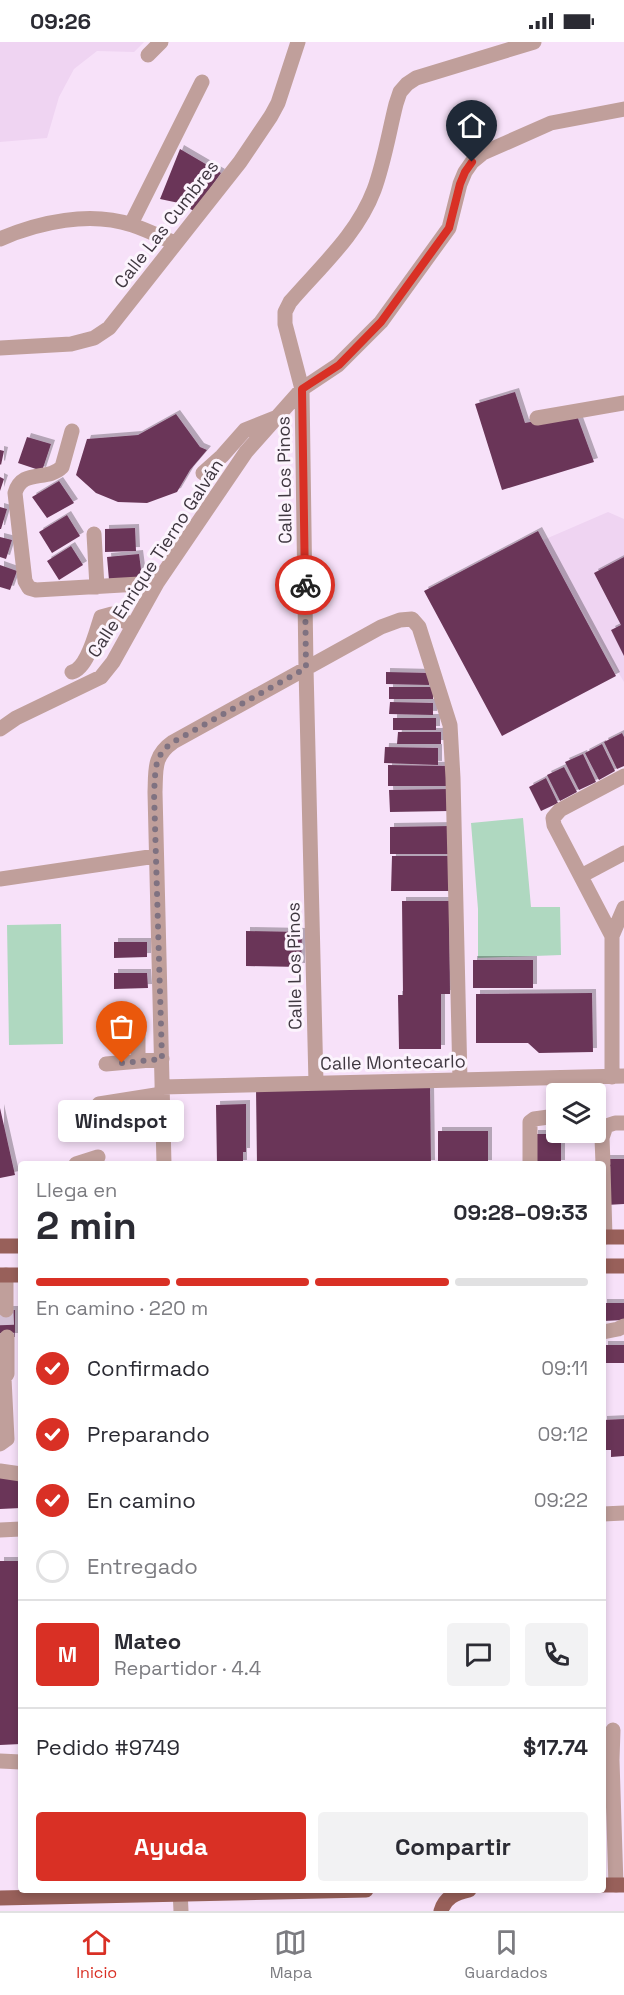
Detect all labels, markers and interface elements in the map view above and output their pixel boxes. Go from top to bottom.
text: 09:26 [30,7,91,35]
pin [446,100,497,162]
icon: home [455,109,488,142]
street label: Calle Las Cumbres [109,155,223,293]
street label: Calle Los Pinos [271,416,297,544]
street label: Calle Enrique Tierno Galván [82,454,228,662]
courier [275,555,335,615]
icon: bike [289,569,322,602]
street label: Calle Los Pinos [281,902,307,1030]
pin [96,1001,147,1063]
icon: bag [105,1010,138,1043]
street label: Calle Montecarlo [320,1049,466,1075]
map controls [546,1083,606,1143]
button: layers [546,1083,606,1143]
callout: Windspot [59,1099,185,1141]
text: Windspot [75,1108,167,1134]
text: Llega en [36,1177,117,1203]
text: 09:28–09:33 [453,1198,588,1226]
text: 2 min [36,1201,137,1250]
text: En camino · 220 m [36,1295,208,1321]
icon: check [36,1352,69,1385]
text: Confirmado [87,1354,210,1382]
text: 09:11 [541,1355,588,1381]
icon: check [36,1418,69,1451]
text: Preparando [87,1420,210,1448]
text: 09:12 [537,1421,588,1447]
icon: check [36,1484,69,1517]
text: En camino [87,1486,196,1514]
text: 09:22 [534,1487,588,1513]
text: Entregado [87,1552,198,1580]
button: chat [447,1623,510,1686]
button: phone [525,1623,588,1686]
text: Mateo [114,1627,181,1655]
text: M [58,1640,77,1668]
text: Repartidor · 4.4 [114,1655,261,1681]
text: Pedido #9749 [36,1733,180,1761]
text: $17.74 [523,1733,588,1761]
button: Ayuda [36,1812,306,1881]
button: Compartir [318,1812,588,1881]
tab: Inicio [76,1926,117,1983]
tab: Mapa [270,1926,312,1983]
tab: Guardados [465,1926,548,1983]

